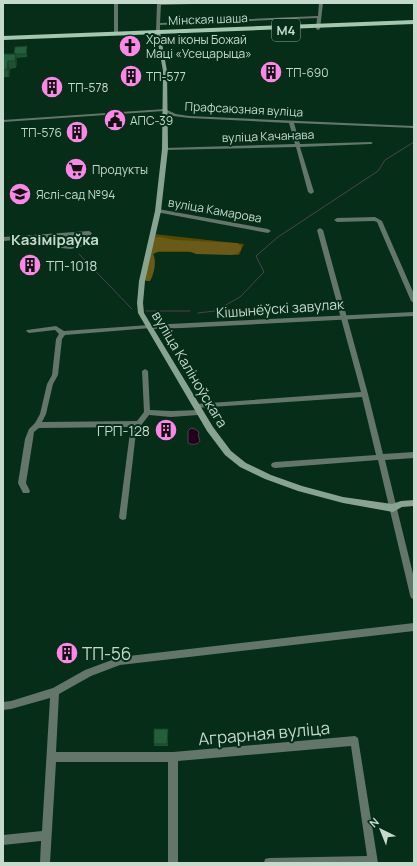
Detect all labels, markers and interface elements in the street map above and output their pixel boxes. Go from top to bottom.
street label: Мінская шаша [168,9,248,29]
road number: М4 [272,19,300,41]
place label: Храм іконы Божай Маці «Усецарыца» [146,31,252,62]
church icon: Храм іконы Божай Маці «Усецарыца» [117,33,143,59]
building icon: ТП-690 [258,59,284,85]
building icon: ТП-577 [118,63,144,89]
place label: ТП-690 [286,64,329,81]
place label: ТП-577 [146,68,186,85]
building icon: ТП-578 [39,74,65,100]
place label: ТП-578 [68,79,108,96]
street label: Прафсаюзная вуліца [184,97,304,121]
public building icon: АПС-39 [102,107,128,133]
place label: АПС-39 [130,112,173,129]
building icon: ТП-576 [64,119,90,145]
place label: ТП-576 [21,124,62,141]
street label: вуліца Качанава [221,126,315,146]
supermarket icon: Продукты [63,156,89,182]
place label: Продукты [92,161,148,178]
school or university icon: Яслі-сад №94 [7,181,33,207]
place label: Яслі-сад №94 [36,186,115,203]
street label: вуліца Камарова [167,193,263,227]
district label: Казіміраўка [11,229,99,250]
building icon: ТП-1018 [17,252,43,278]
place label: ТП-1018 [46,256,98,275]
street label: Кішынёўскі завулак [215,294,346,322]
street label: вуліца Каліноўскага [148,307,232,431]
building icon: ГРП-128 [153,417,179,443]
place label: ГРП-128 [97,421,150,440]
building icon: ТП-56 [54,640,80,666]
place label: ТП-56 [82,642,131,665]
street label: Аграрная вуліца [197,716,331,750]
north arrow [361,810,401,850]
text: N [366,814,382,831]

